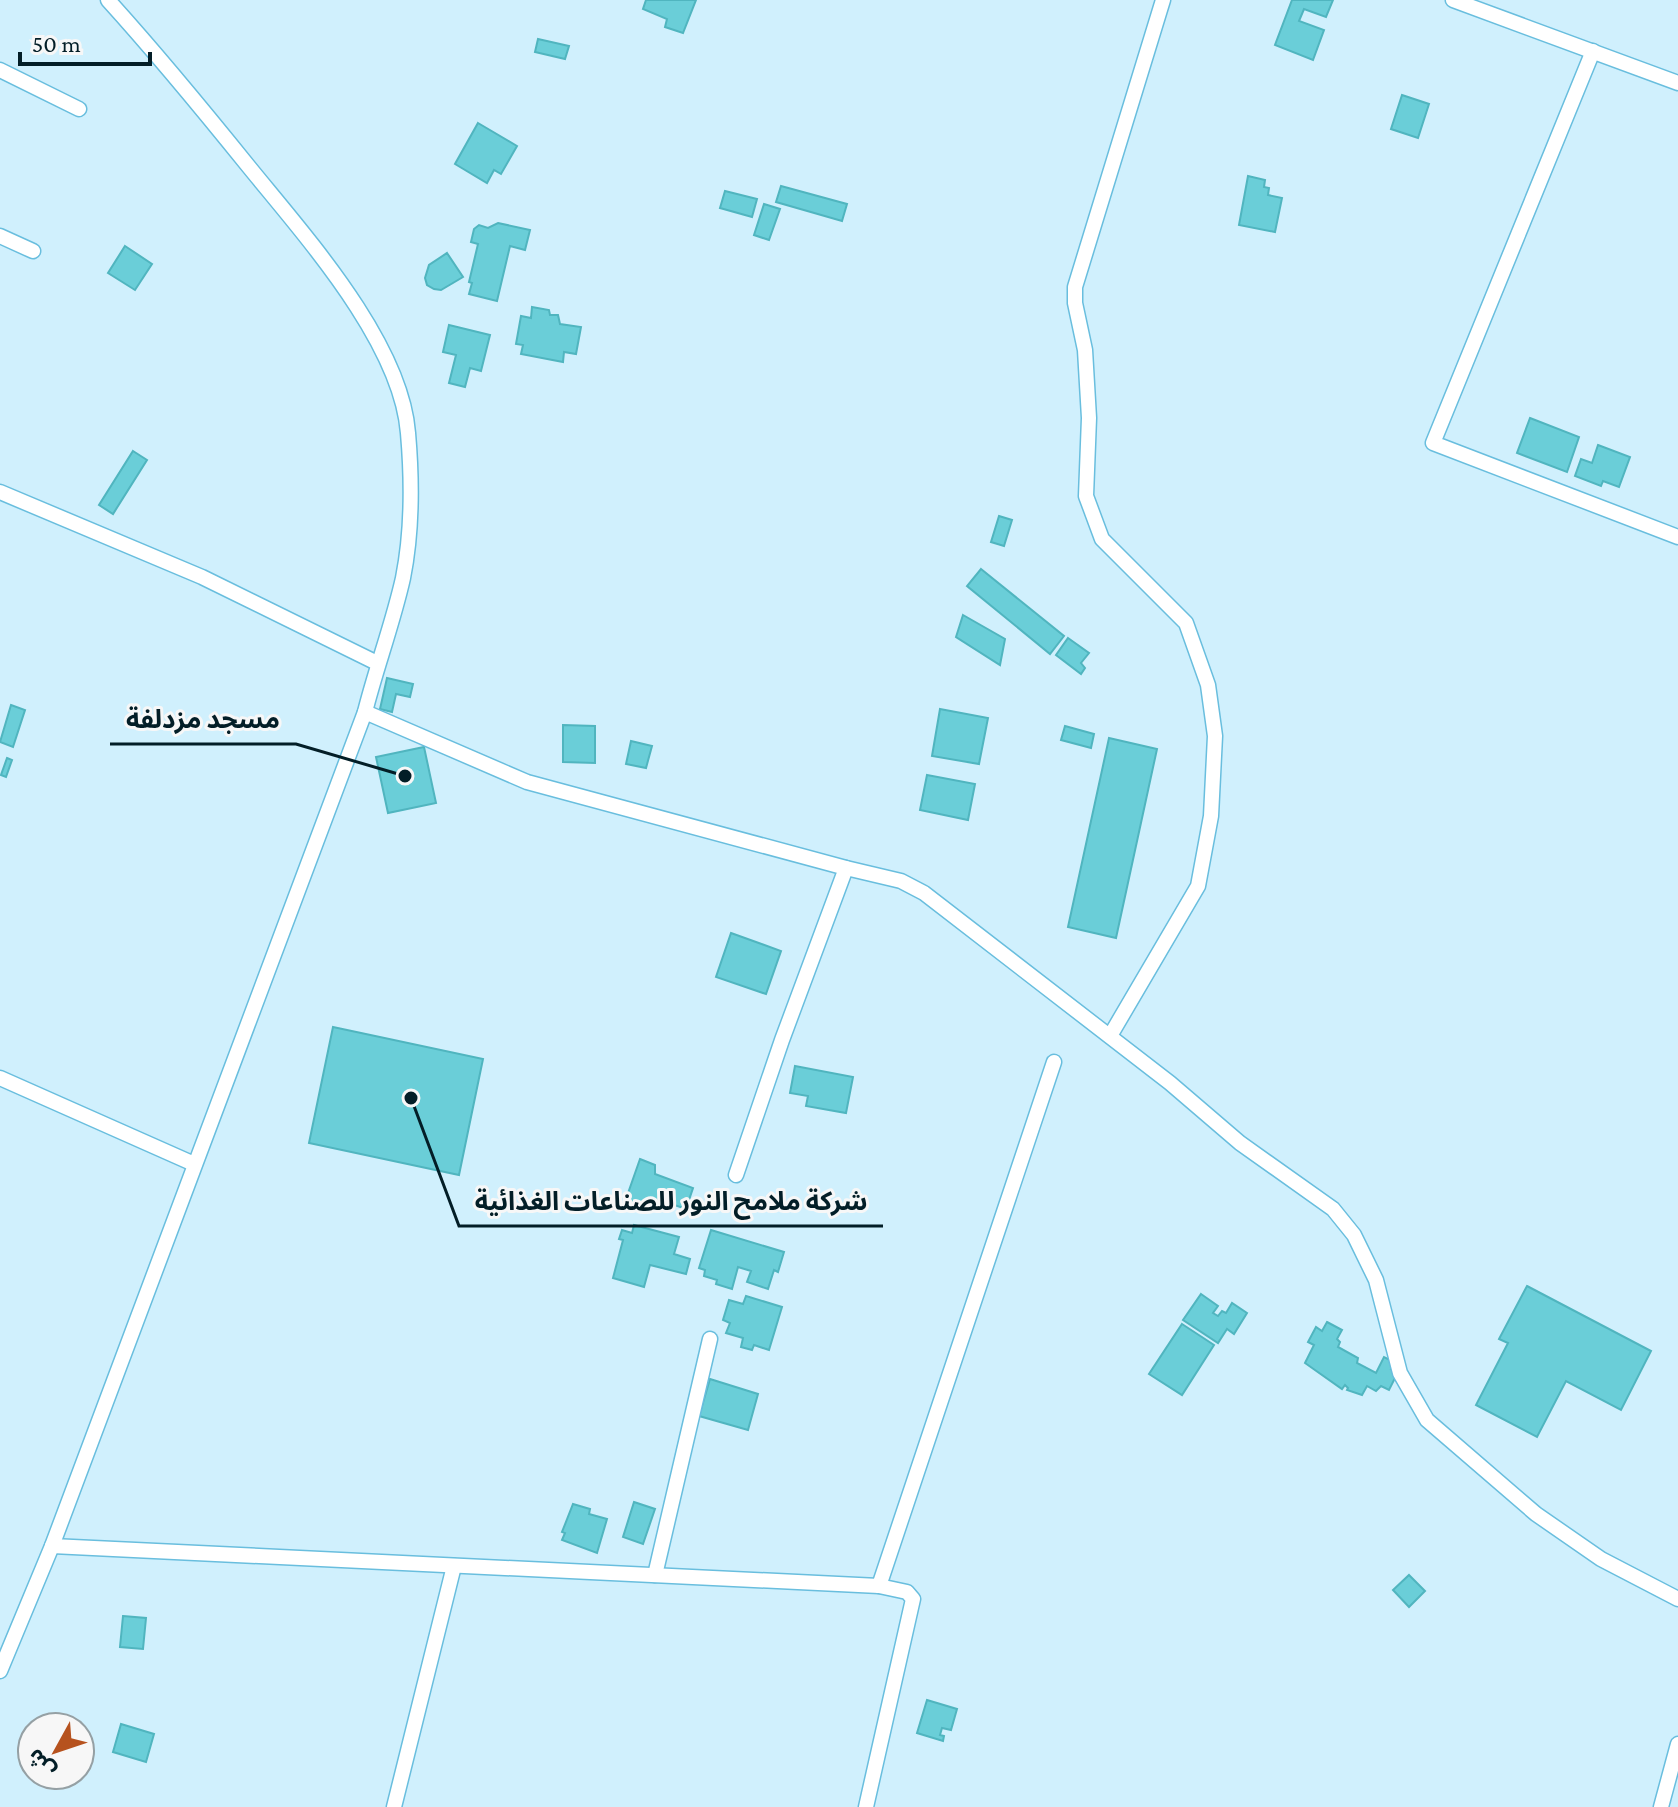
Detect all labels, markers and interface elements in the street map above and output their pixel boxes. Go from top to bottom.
scale bar [20,16,150,66]
text: 50 m [32,30,81,57]
callout: مسجد مزدلفة [110,694,296,744]
text: مسجد مزدلفة [126,705,280,734]
callout: شركة ملامح النور للصناعات الغذائية [459,1176,883,1226]
text: شركة ملامح النور للصناعات الغذائية [475,1187,867,1220]
north arrow [16,1711,96,1791]
text: ش [22,1744,60,1783]

